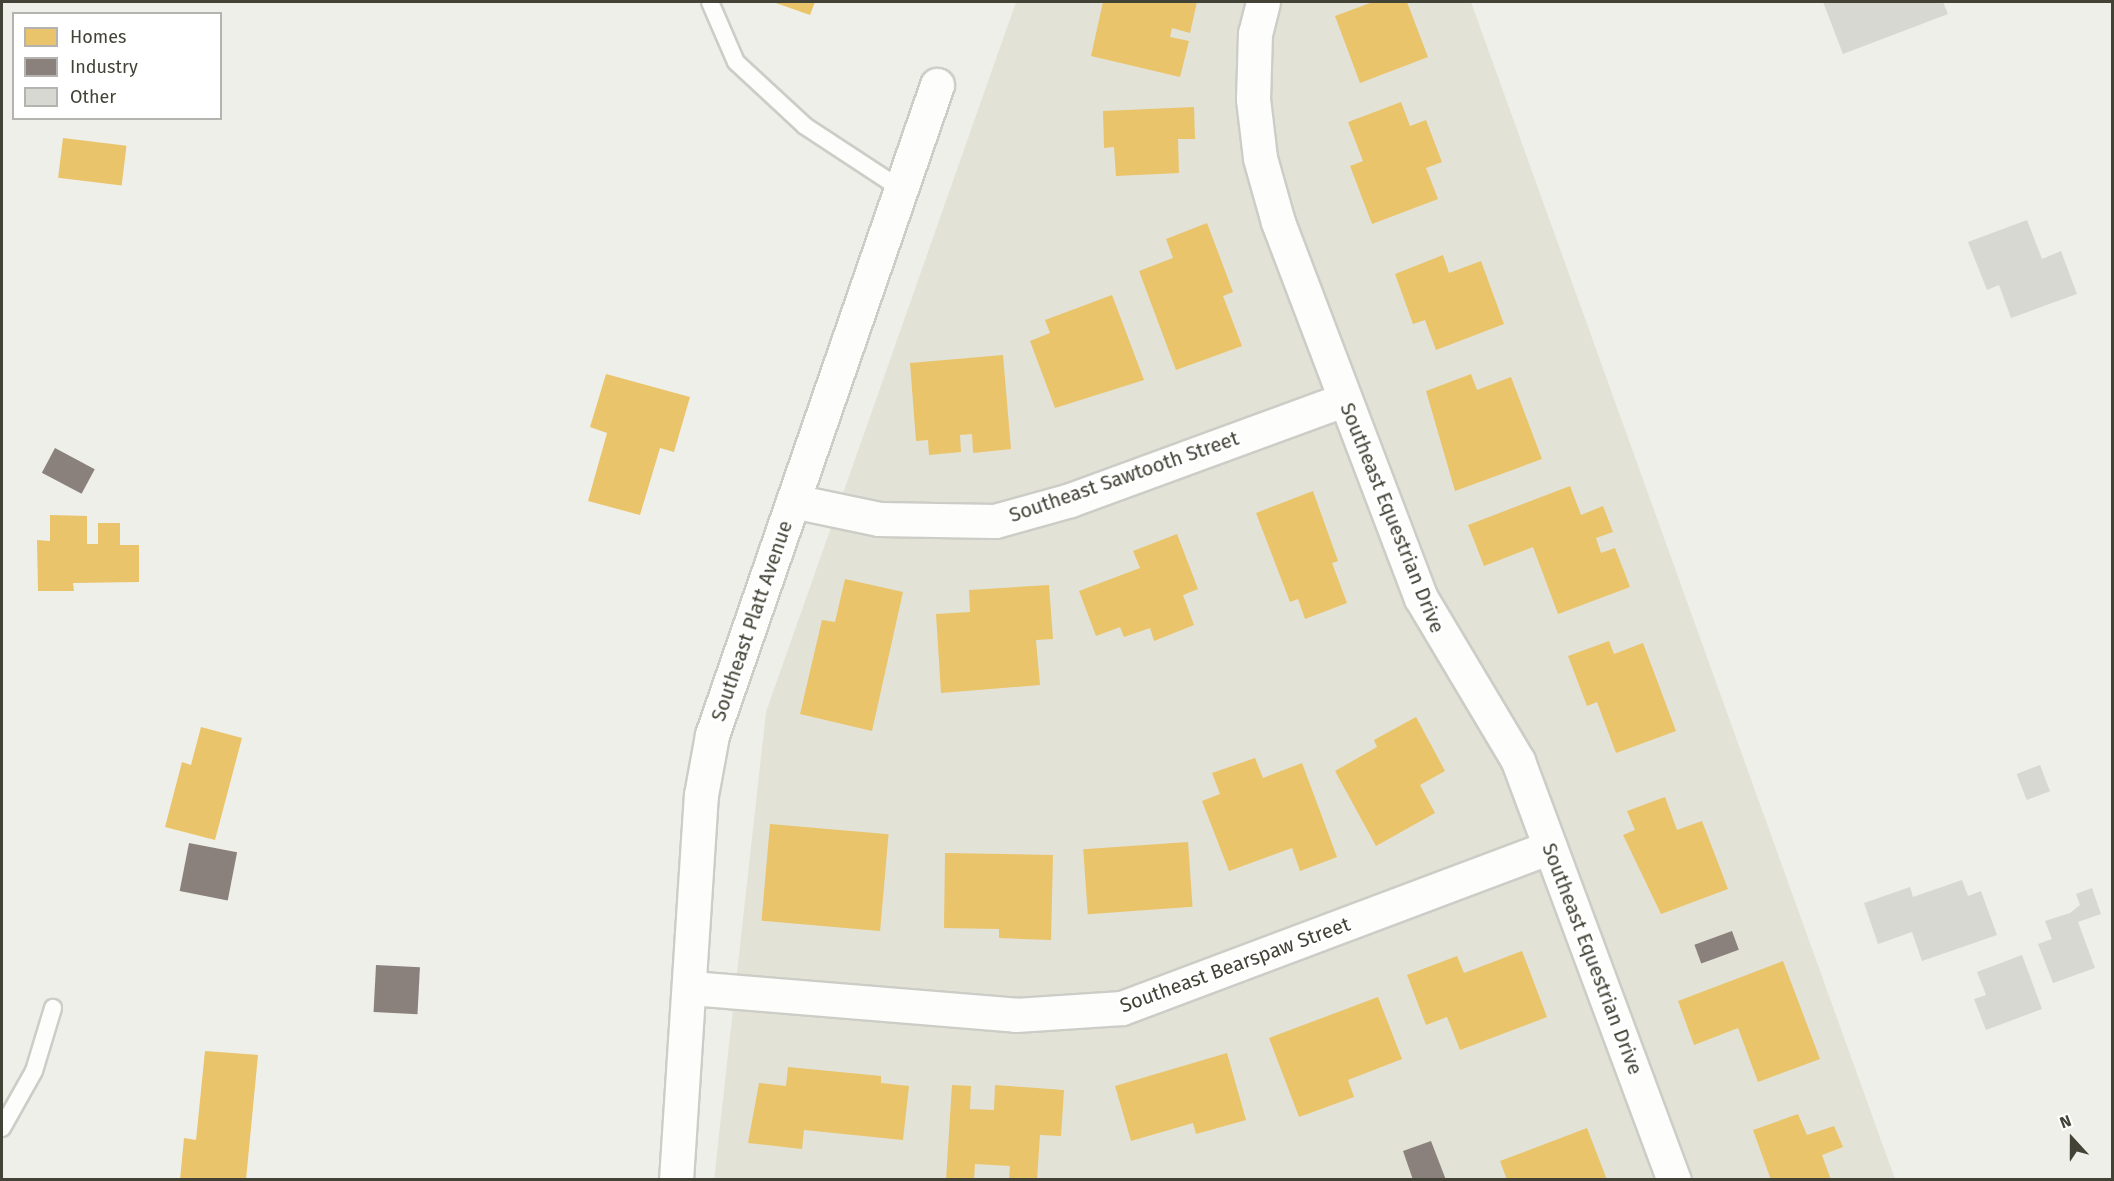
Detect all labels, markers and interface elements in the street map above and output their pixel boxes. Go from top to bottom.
legend [12,12,222,120]
text: Homes [70,26,126,48]
text: Industry [70,56,138,78]
text: Other [70,86,116,108]
street label: Southeast Equestrian Drive [1335,399,1449,637]
street label: Southeast Sawtooth Street [1006,426,1242,528]
street label: Southeast Platt Avenue [706,518,798,724]
street label: Southeast Equestrian Drive [1537,840,1647,1078]
street label: Southeast Bearspaw Street [1117,912,1353,1018]
north arrow [2042,1109,2102,1169]
text: N [2057,1111,2074,1133]

